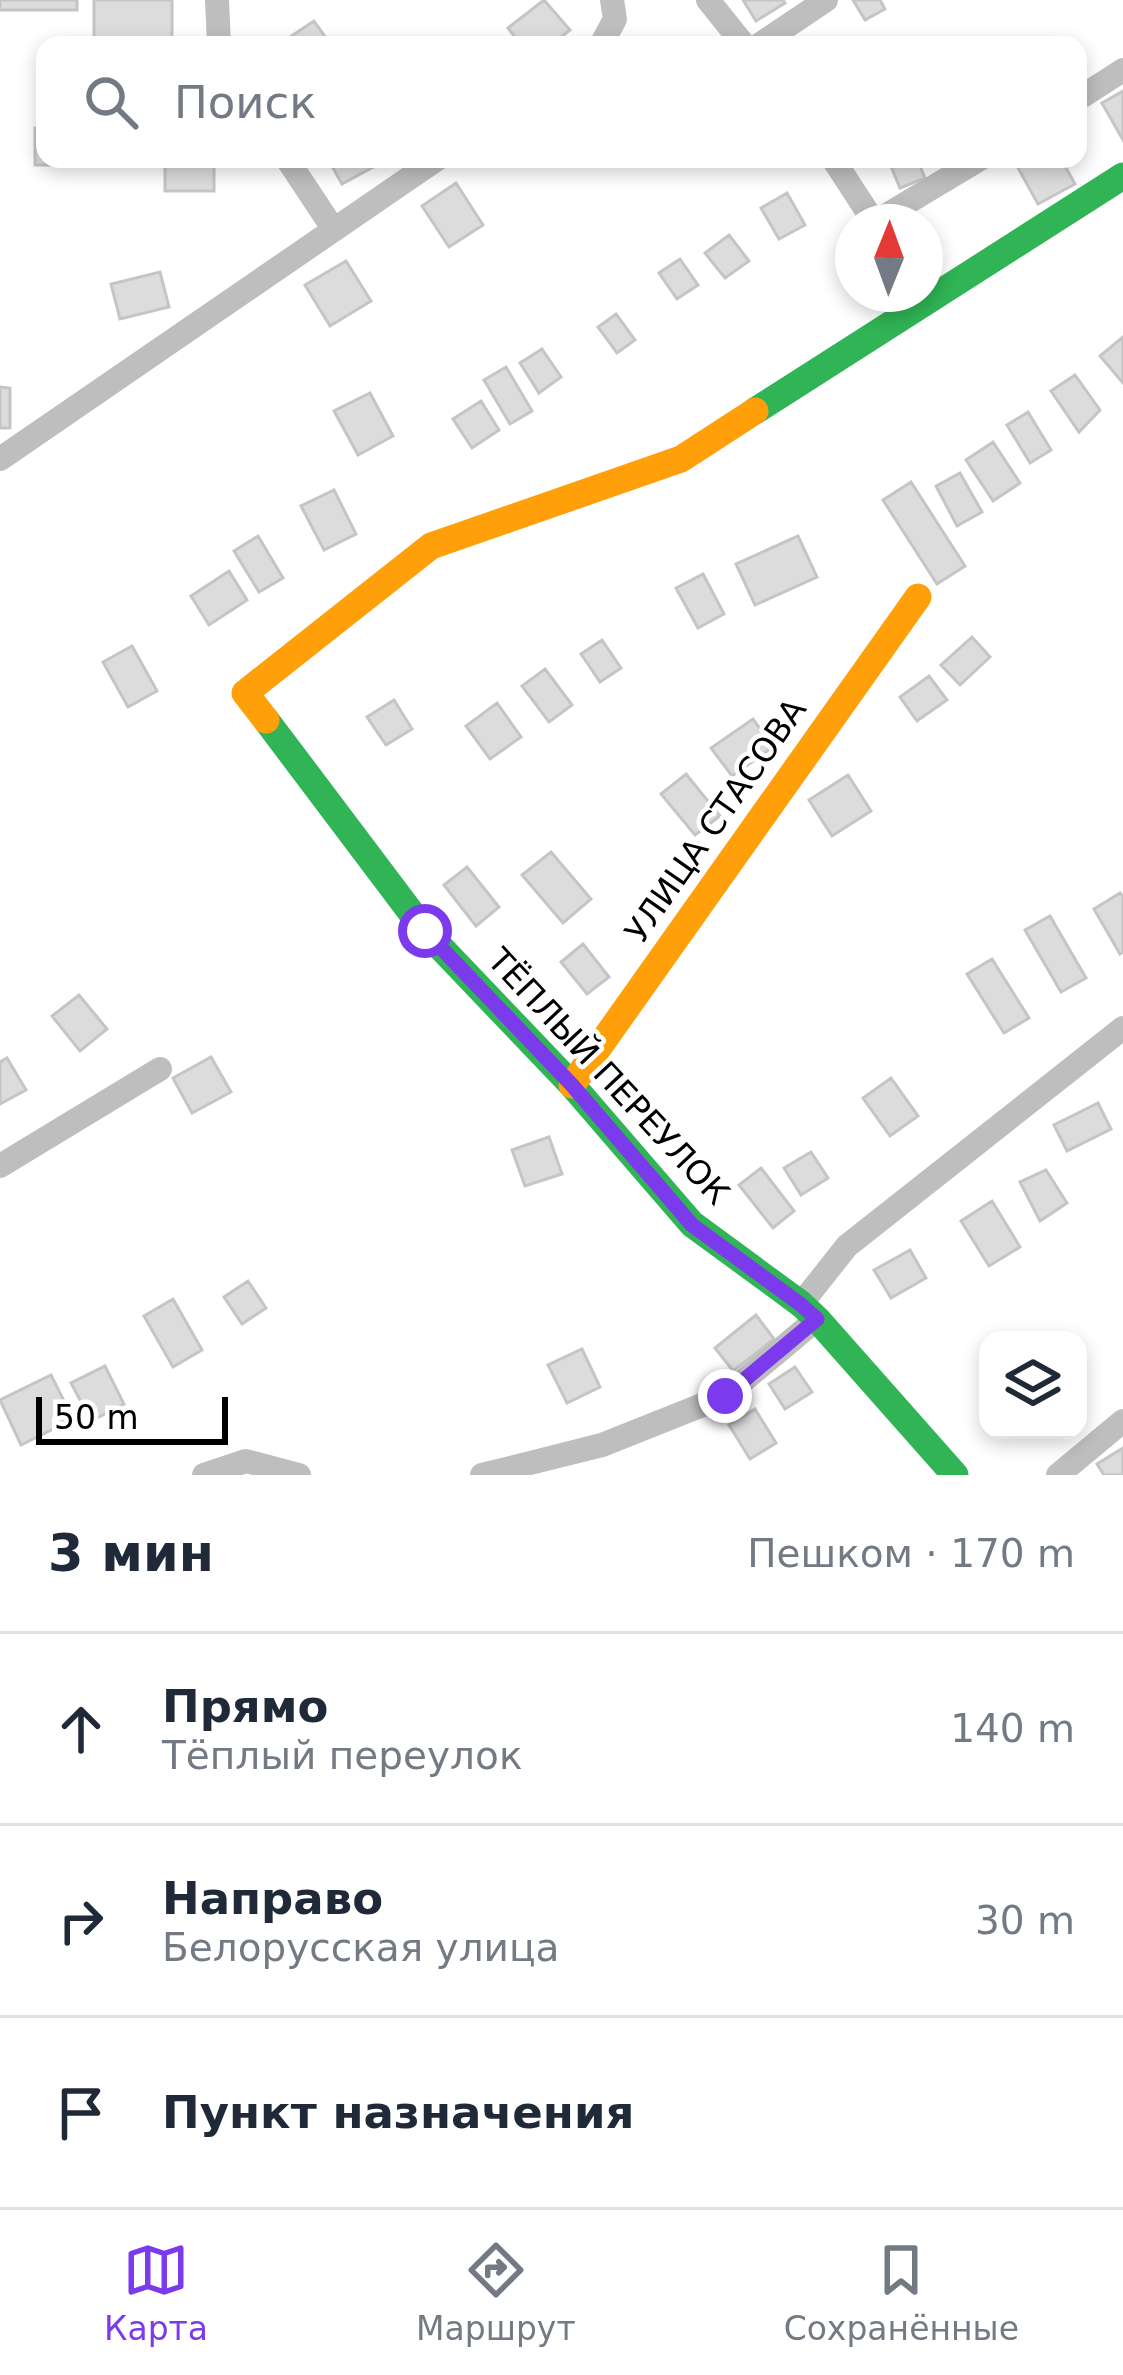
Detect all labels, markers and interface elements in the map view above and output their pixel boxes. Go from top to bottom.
search box [36,36,1087,168]
icon: search [78,69,144,135]
text: Поиск [174,76,317,129]
north arrow [835,204,943,312]
street label: УЛИЦА СТАСОВА [617,691,814,950]
route start [398,904,452,958]
street label: ТЁПЛЫЙ ПЕРЕУЛОК [479,939,738,1212]
map controls [979,1331,1087,1439]
button: layers [979,1331,1087,1439]
route end [698,1369,752,1423]
scale bar [36,1391,228,1444]
text: 50 m [54,1398,139,1437]
text: 3 мин [48,1524,214,1583]
text: Пешком · 170 m [747,1531,1075,1576]
text: Прямо [162,1680,328,1733]
icon: ahead [48,1696,114,1762]
text: 140 m [950,1706,1075,1751]
text: Тёплый переулок [162,1733,522,1778]
text: Направо [162,1872,383,1925]
icon: right [48,1888,114,1954]
text: 30 m [975,1898,1075,1943]
text: Белорусская улица [162,1925,559,1970]
icon: arrive [48,2080,114,2146]
text: Пункт назначения [162,2086,634,2139]
tab: Карта [104,2237,208,2348]
tab: Маршрут [416,2237,576,2348]
tab: Сохранённые [784,2237,1019,2348]

